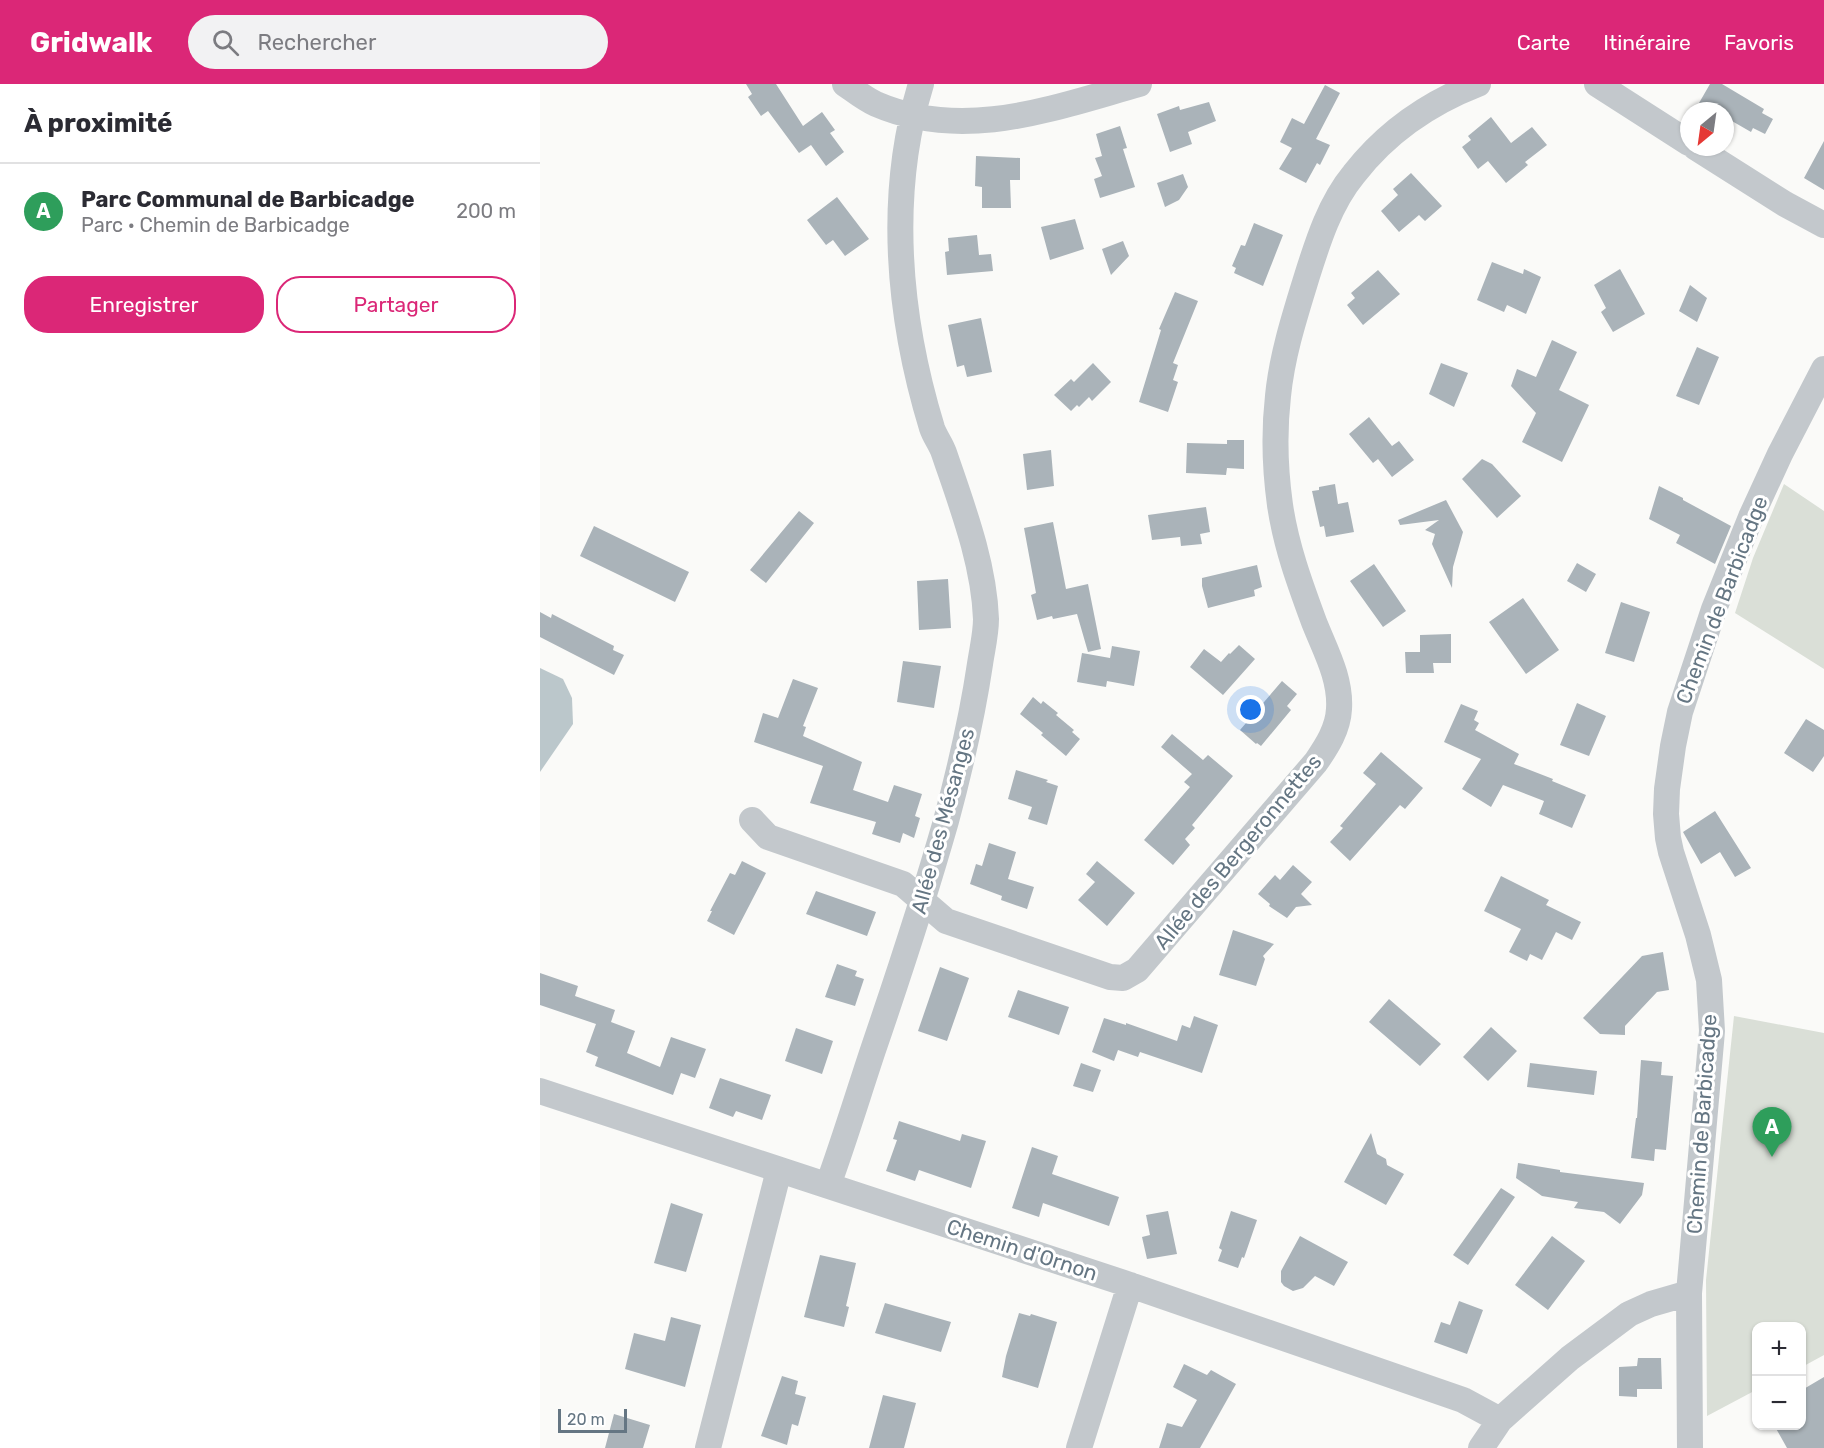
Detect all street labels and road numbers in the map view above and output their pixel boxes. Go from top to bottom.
street label: Chemin de Barbicadge [1670,492,1773,707]
street label: Allée des Mésanges [906,725,979,917]
street label: Allée des Bergeronnettes [1149,749,1327,954]
street label: Chemin de Barbicadge [1681,1013,1722,1235]
street label: Chemin d'Ornon [944,1213,1101,1286]

